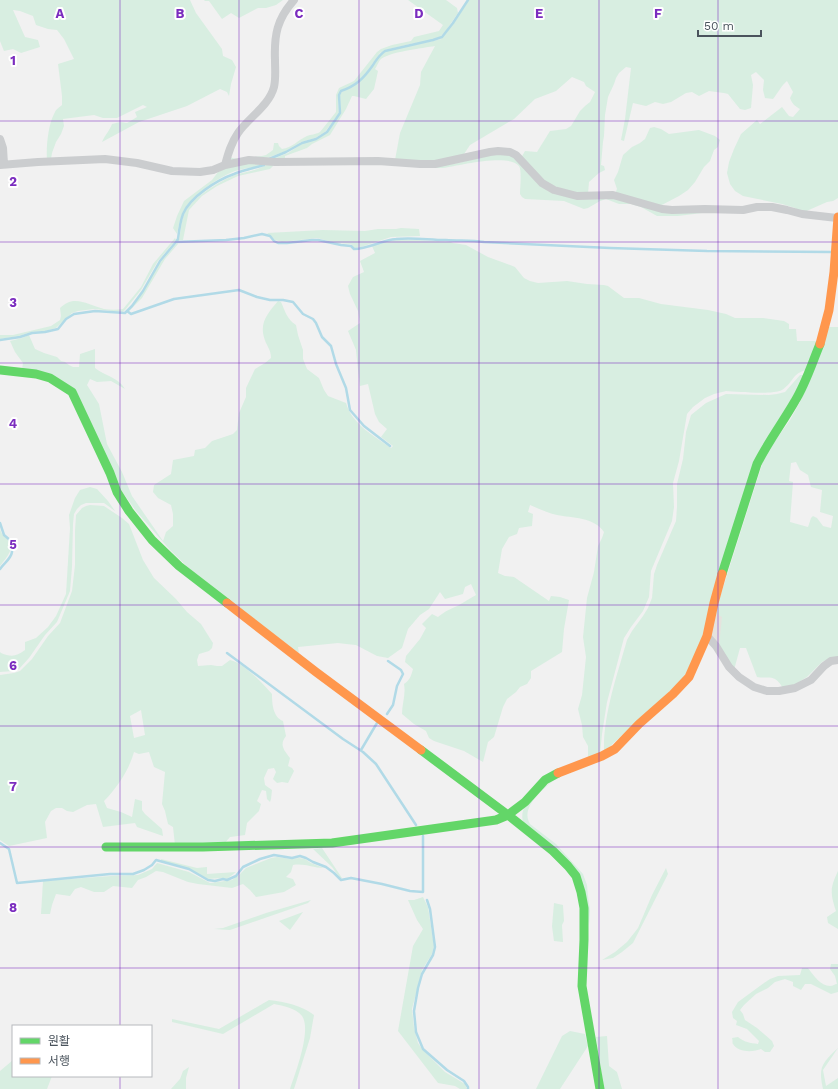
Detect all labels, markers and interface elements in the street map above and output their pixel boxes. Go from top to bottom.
text: A [56,6,65,21]
text: B [176,6,185,21]
text: C [295,6,304,21]
text: D [414,6,424,21]
text: E [535,6,543,21]
text: F [654,6,662,21]
scale bar [698,12,761,38]
text: 50 m [704,19,734,33]
text: 1 [10,53,16,68]
text: 2 [9,174,17,189]
text: 3 [9,295,17,310]
text: 4 [9,416,18,431]
text: 5 [9,537,17,552]
text: 6 [9,658,17,673]
text: 7 [9,779,17,794]
text: 8 [9,900,17,915]
legend [12,1025,152,1077]
text: 원활 [48,1034,70,1048]
text: 서행 [48,1054,70,1068]

